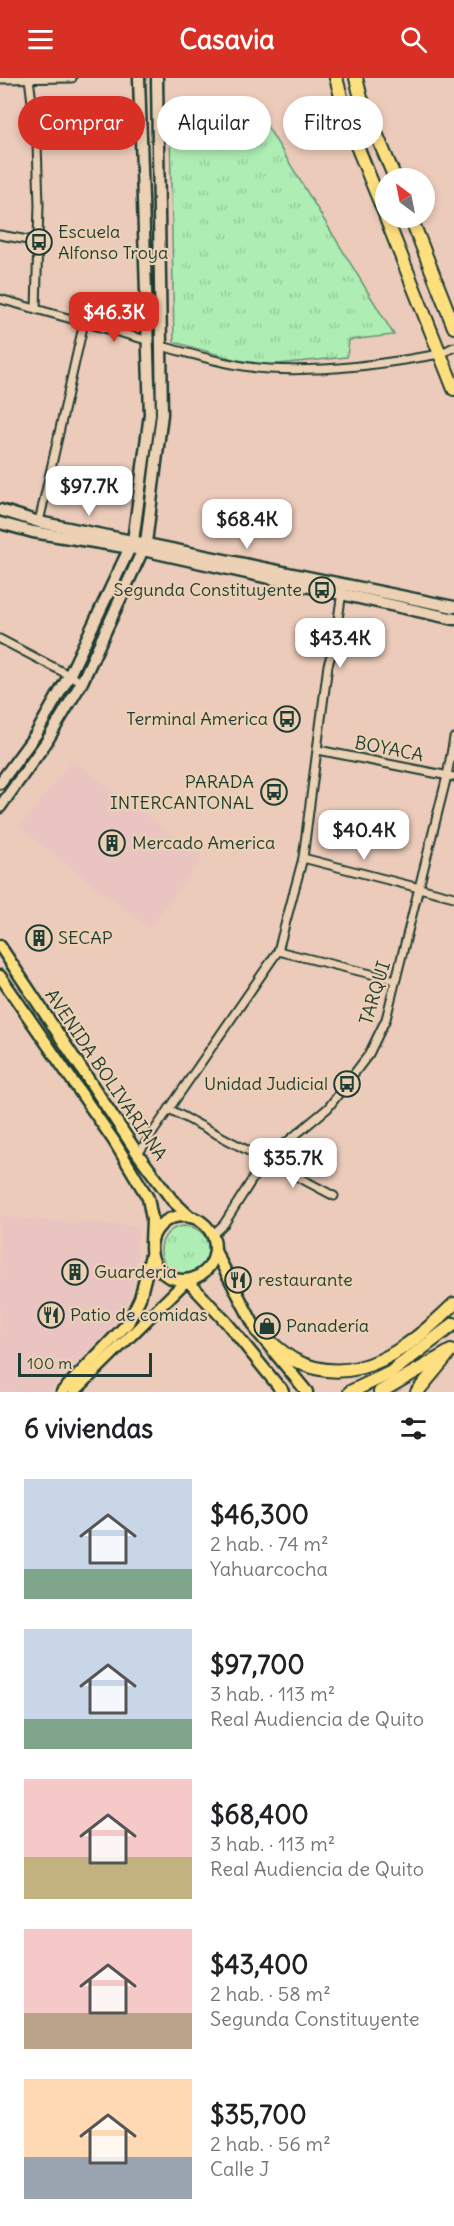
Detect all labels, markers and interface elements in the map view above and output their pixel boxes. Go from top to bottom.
text: Casavia [179,22,275,56]
icon: menu [24,23,57,56]
icon: search [397,23,430,56]
chip: Comprar [18,96,145,150]
chip: Alquilar [157,96,271,150]
chip: Filtros [283,96,383,150]
north arrow [375,168,435,228]
map controls [375,168,435,228]
place label: Escuela Alfonso Troya [58,220,168,264]
bus stop icon: Escuela Alfonso Troya [24,227,54,257]
pin: $46.3K [65,292,163,343]
text: $46.3K [83,299,145,324]
pin: $97.7K [40,466,138,517]
text: $97.7K [60,473,118,498]
pin: $68.4K [198,499,296,550]
text: $68.4K [216,506,278,531]
bus stop icon: Segunda Constituyente [307,575,337,605]
place label: Segunda Constituyente [113,578,302,601]
pin: $43.4K [291,618,389,669]
text: $43.4K [309,625,371,650]
bus stop icon: Terminal America [272,704,302,734]
place label: Terminal America [126,707,268,730]
street label: BOYACA [353,731,425,766]
place label: PARADA INTERCANTONAL [110,770,254,814]
bus stop icon: PARADA INTERCANTONAL [259,777,289,807]
pin: $40.4K [315,810,413,861]
text: $40.4K [332,817,396,842]
building icon: Mercado America [97,828,127,858]
place label: Mercado America [132,831,275,854]
building icon: SECAP [24,923,54,953]
place label: SECAP [58,926,113,949]
street label: TARQUI [354,958,395,1027]
street label: AVENIDA BOLIVARIANA [40,984,172,1165]
bus stop icon: Unidad Judicial [332,1069,362,1099]
place label: Unidad Judicial [204,1072,328,1095]
pin: $35.7K [244,1138,342,1189]
text: $35.7K [263,1145,323,1170]
building icon: Guarderia [60,1257,90,1287]
place label: Guarderia [94,1260,177,1283]
restaurant icon: restaurante [223,1265,253,1295]
place label: restaurante [258,1268,353,1291]
restaurant icon: Patio de comidas [36,1300,66,1330]
place label: Patio de comidas [70,1303,208,1326]
shop icon: Panadería [252,1311,282,1341]
place label: Panadería [286,1314,369,1337]
scale bar [18,1350,152,1378]
text: 100 m [27,1353,72,1373]
text: 6 viviendas [24,1412,153,1445]
icon: filters [397,1412,430,1445]
text: $46,300 [210,1498,309,1531]
icon: home [72,1503,144,1575]
text: 2 hab. · 74 m² [210,1531,329,1556]
text: Yahuarcocha [210,1556,328,1581]
text: $97,700 [210,1648,305,1681]
icon: home [72,1653,144,1725]
text: 3 hab. · 113 m² [210,1681,335,1706]
text: Real Audiencia de Quito [210,1706,424,1731]
text: $68,400 [210,1798,309,1831]
icon: home [72,1803,144,1875]
text: 3 hab. · 113 m² [210,1831,335,1856]
text: Real Audiencia de Quito [210,1856,424,1881]
text: $43,400 [210,1948,308,1981]
icon: home [72,1953,144,2025]
text: 2 hab. · 58 m² [210,1981,331,2006]
text: Segunda Constituyente [210,2006,420,2031]
text: $35,700 [210,2098,307,2131]
icon: home [72,2103,144,2175]
text: 2 hab. · 56 m² [210,2131,331,2156]
text: Calle J [210,2156,269,2181]

